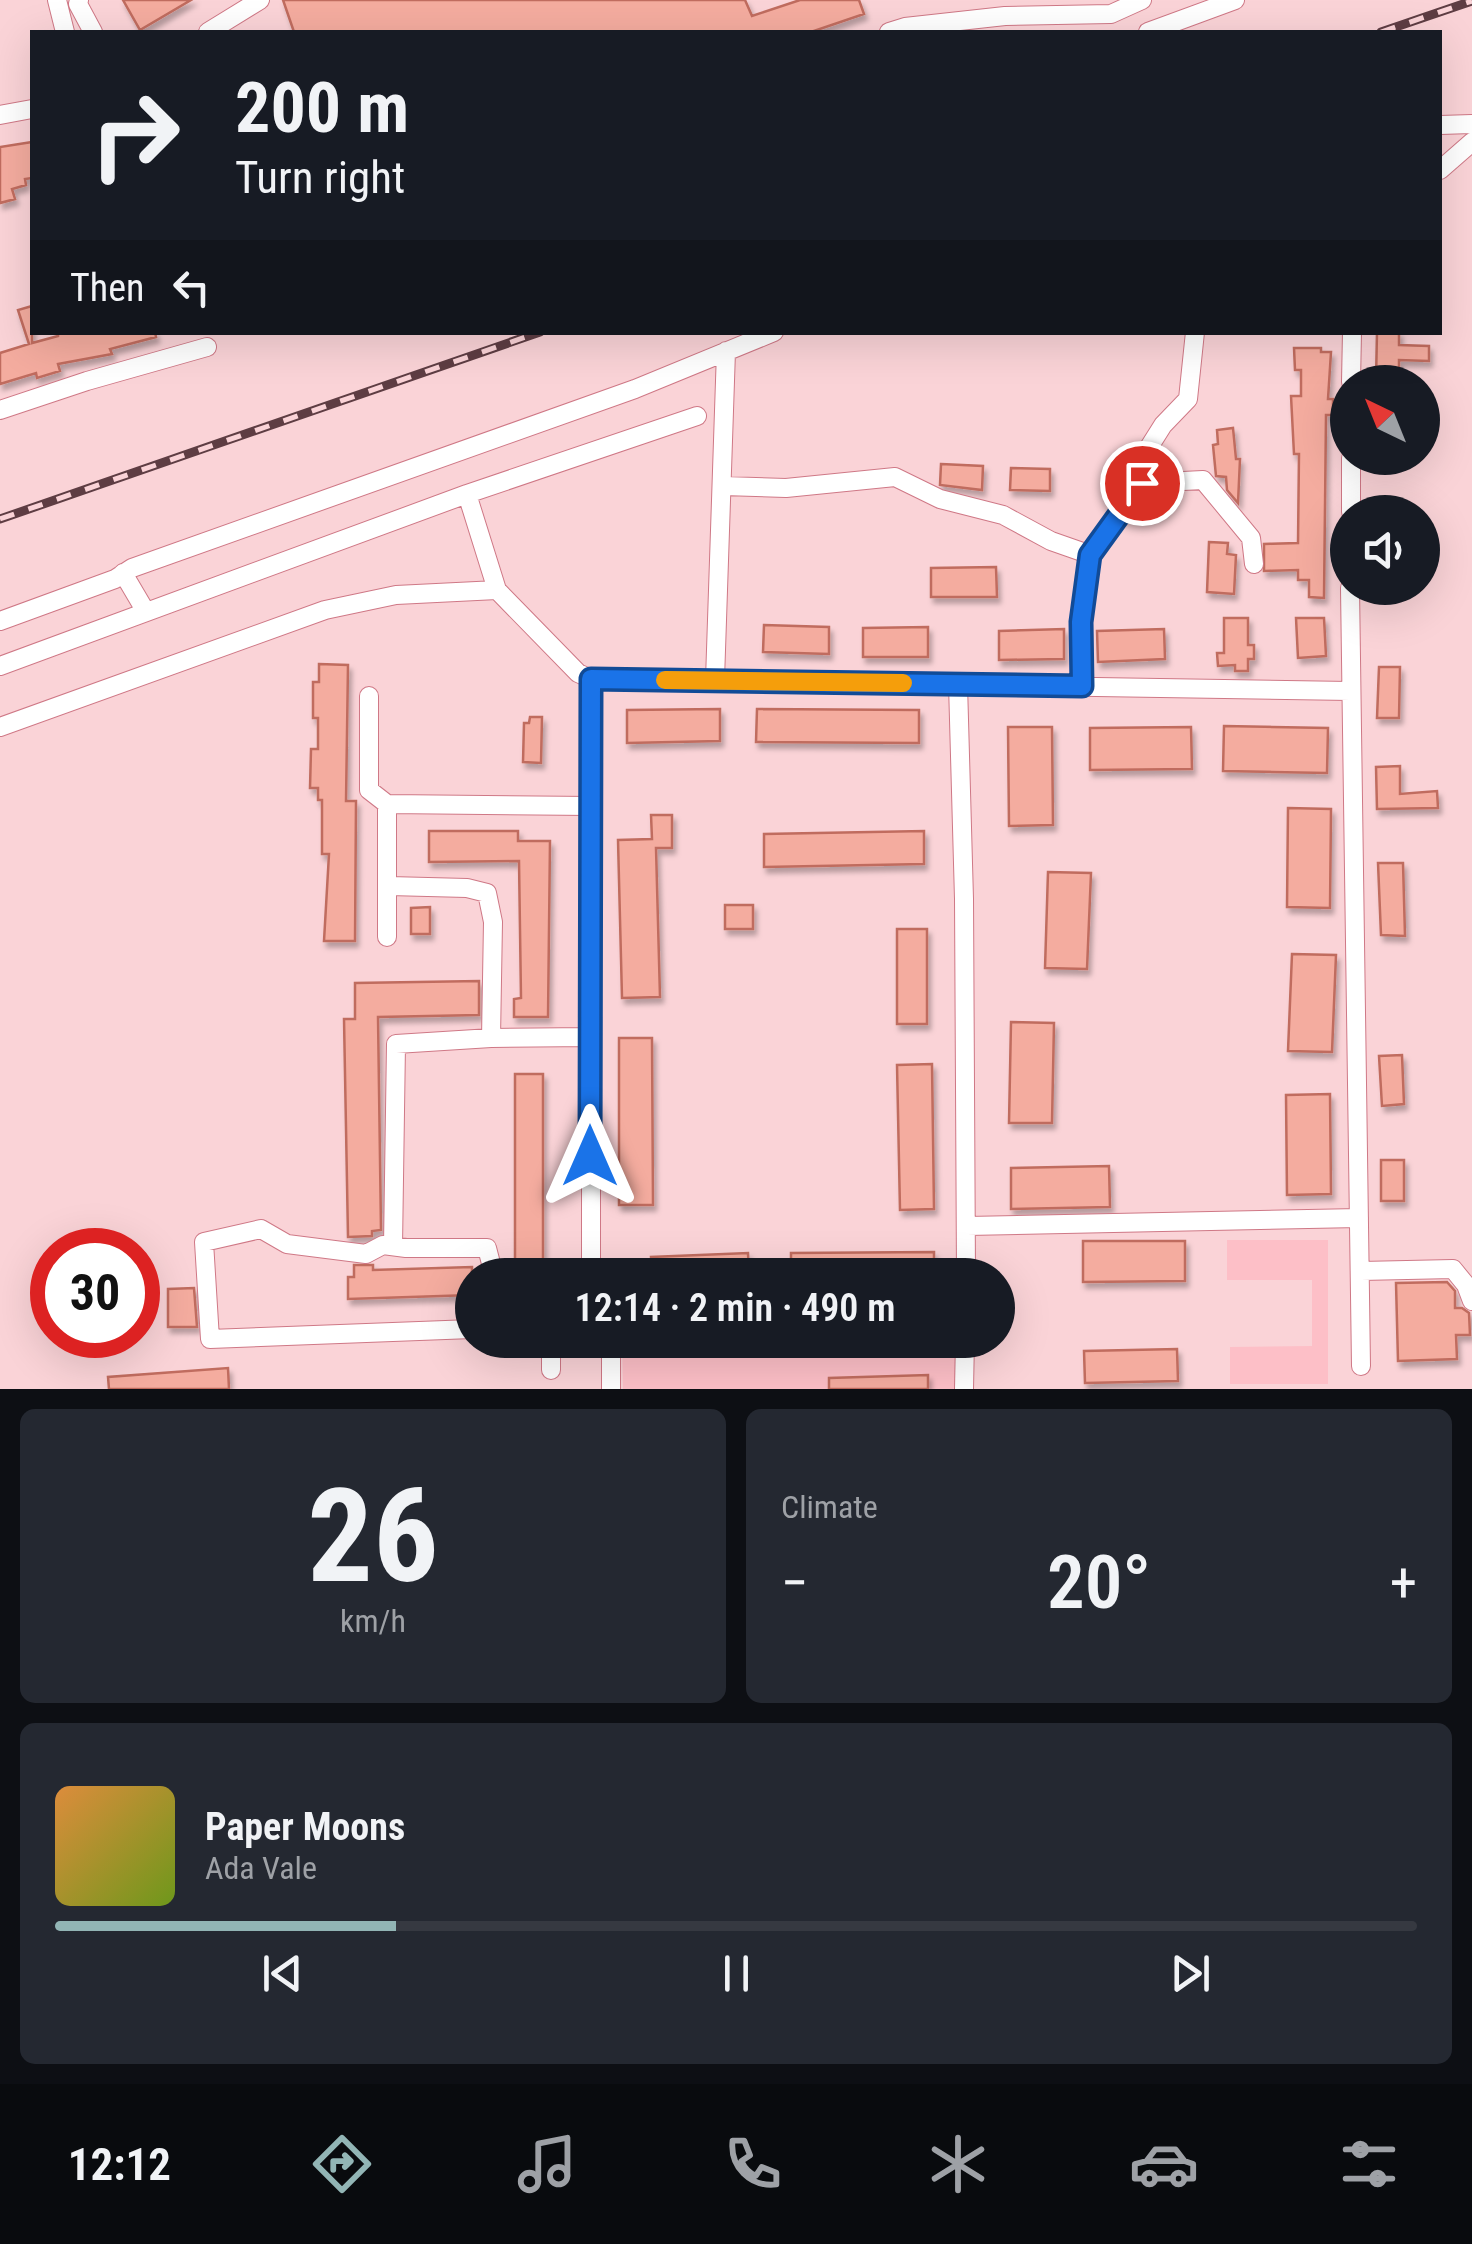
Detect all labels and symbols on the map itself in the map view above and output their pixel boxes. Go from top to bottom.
north arrow [1330,365,1440,475]
pin [1100,441,1185,526]
position arrow [538,1104,642,1208]
speed limit sign: 30 [30,1228,160,1358]

